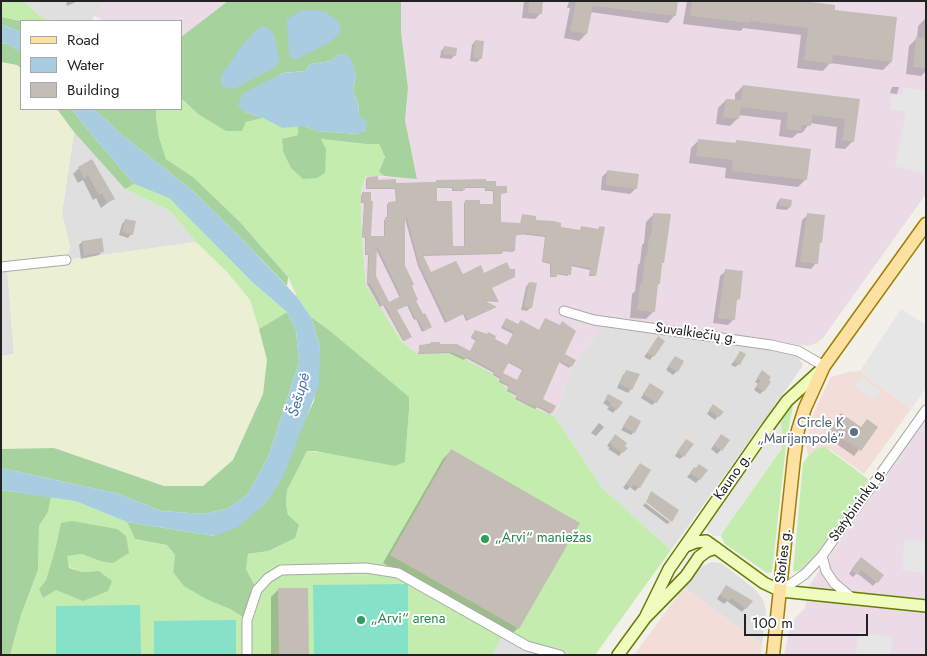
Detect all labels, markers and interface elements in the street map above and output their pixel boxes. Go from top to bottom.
legend [20,20,182,110]
text: Road [67,29,99,51]
text: Water [67,54,104,76]
text: Building [67,79,119,101]
street label: Suvalkiečių g. [654,320,738,348]
water label: Šešupė [285,371,315,419]
place label: Circle K „Marijampolė“ [757,416,844,448]
marker: Circle K „Marijampolė“ [848,426,860,438]
street label: Kauno g. [711,450,755,504]
street label: Statybininkų g. [826,464,890,546]
street label: Stoties g. [773,528,795,584]
place label: „Arvi“ maniežas [495,531,591,547]
marker: „Arvi“ maniežas [479,533,491,545]
scale bar [747,604,871,636]
place label: „Arvi“ arena [371,612,445,628]
text: 100 m [752,612,793,634]
marker: „Arvi“ arena [355,614,367,626]

